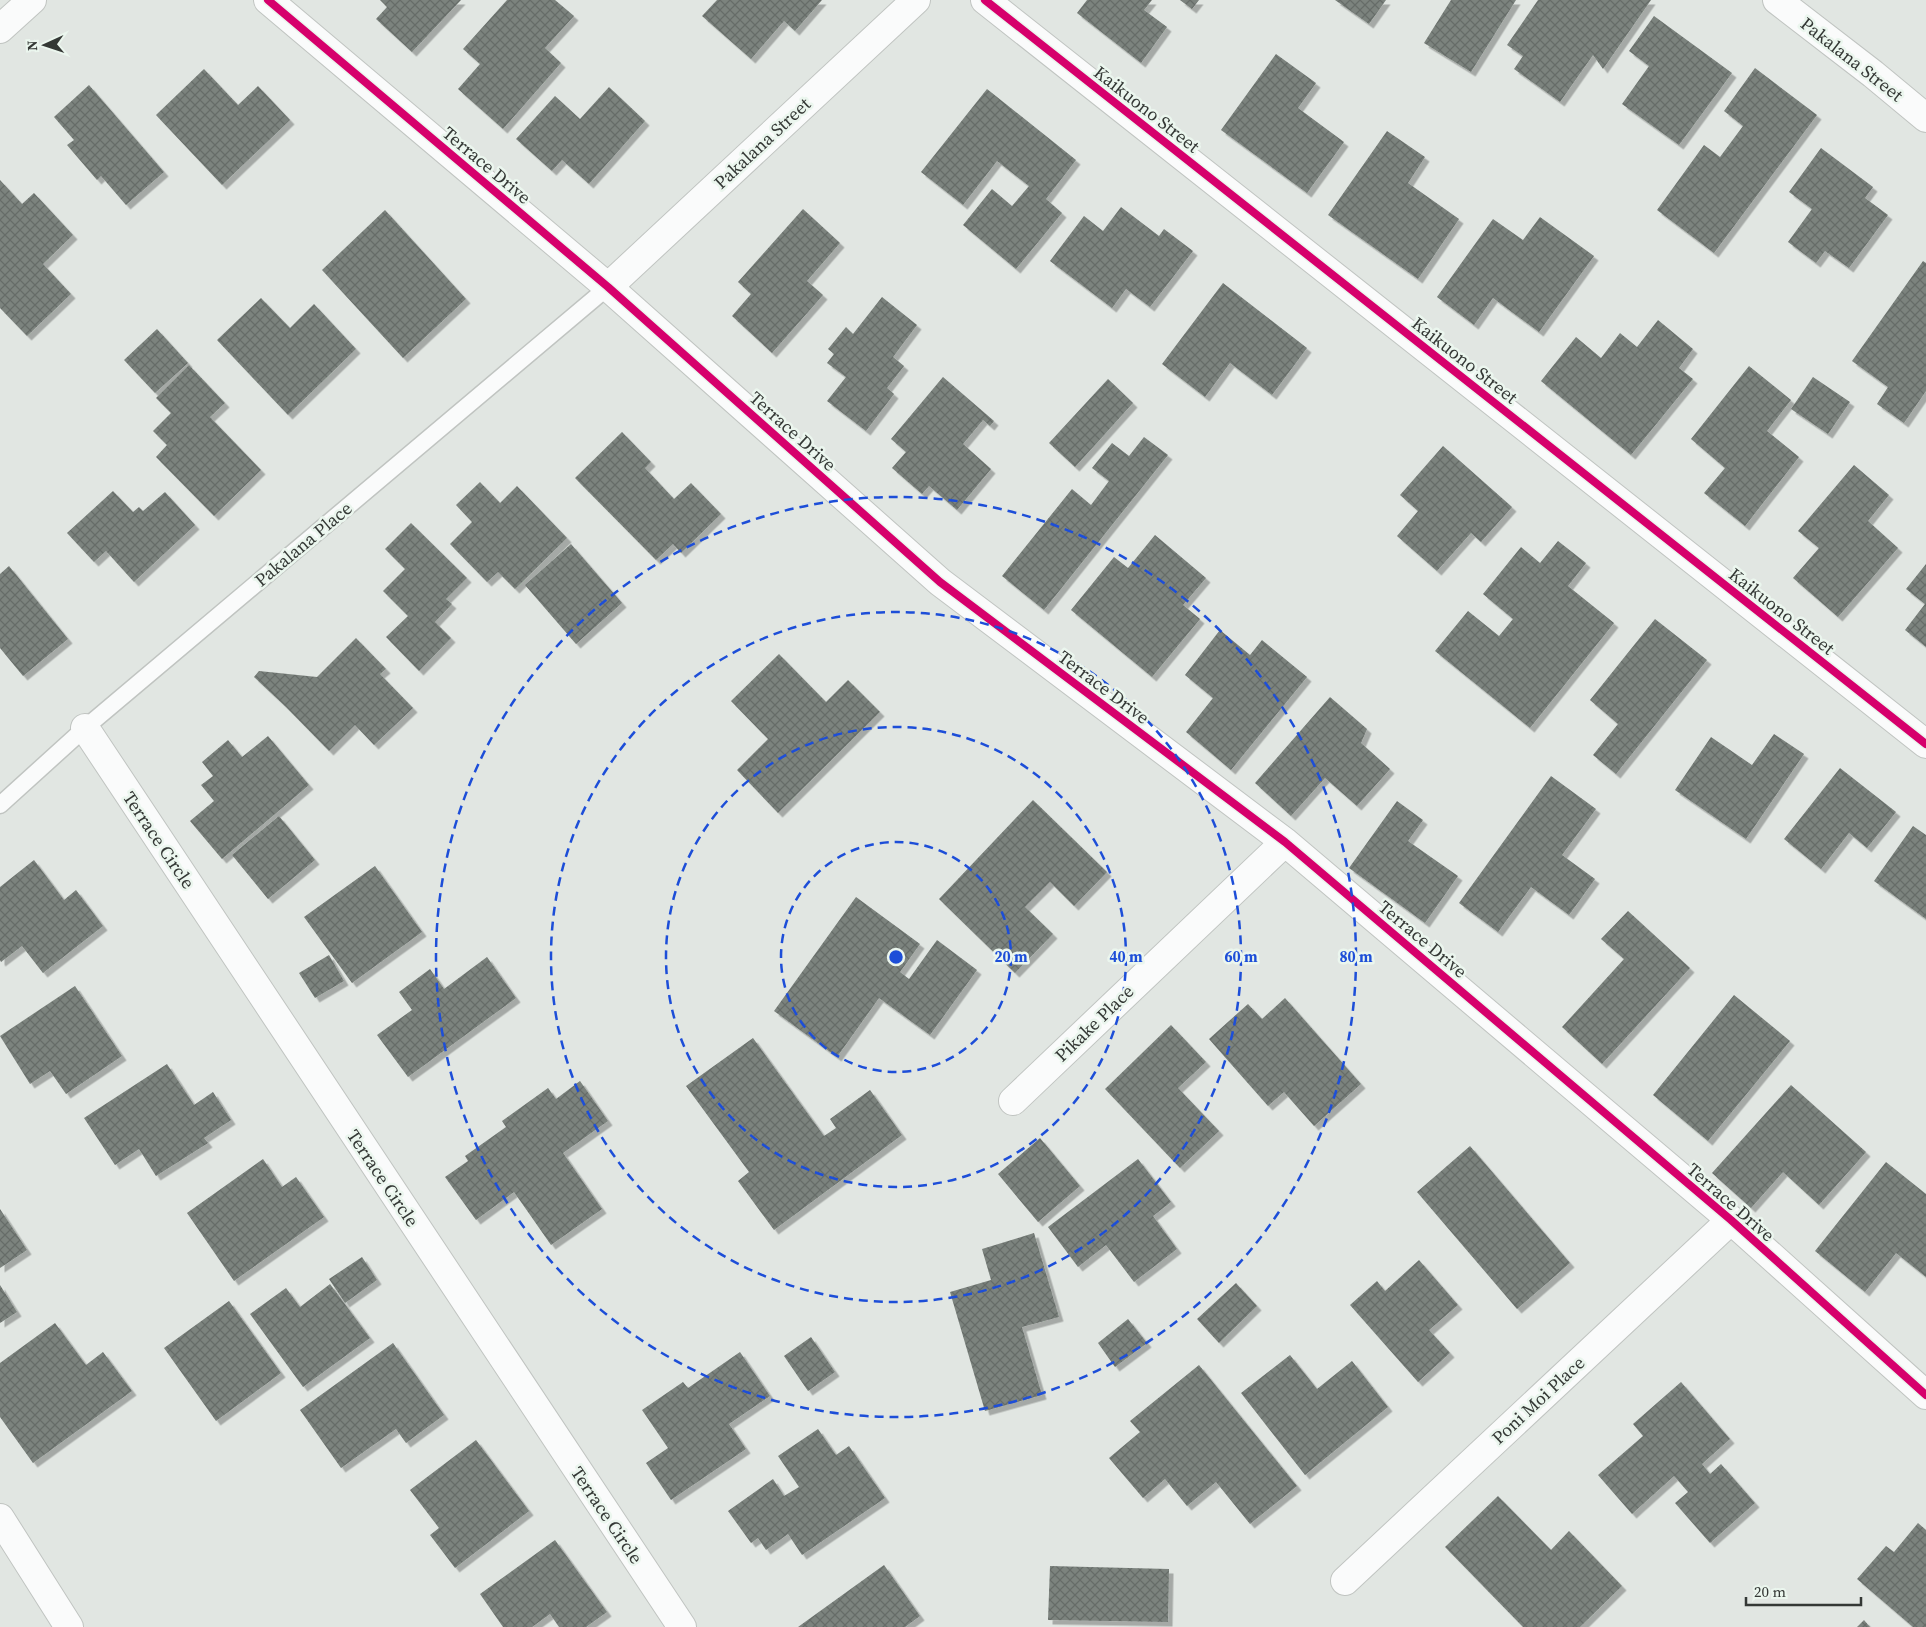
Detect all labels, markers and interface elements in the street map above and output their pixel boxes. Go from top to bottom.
street label: Pakalana Street [1796,11,1909,107]
north arrow [20,20,70,70]
text: N [22,40,42,51]
street label: Kaikuono Street [1089,60,1205,158]
street label: Pakalana Street [708,92,816,194]
street label: Terrace Drive [437,121,537,209]
street label: Kaikuono Street [1407,311,1523,409]
street label: Terrace Drive [744,385,842,477]
street label: Pakalana Place [249,496,357,592]
street label: Kaikuono Street [1724,562,1840,660]
street label: Terrace Drive [1053,644,1155,730]
street label: Terrace Circle [117,786,201,894]
street label: Terrace Drive [1373,895,1473,983]
text: 20 m [994,946,1028,967]
text: 40 m [1109,946,1143,967]
text: 60 m [1224,946,1258,967]
text: 80 m [1339,946,1373,967]
centre of rings [887,948,905,966]
street label: Pikake Place [1049,979,1139,1067]
street label: Terrace Circle [341,1124,425,1232]
street label: Terrace Drive [1682,1157,1780,1247]
street label: Poni Moi Place [1486,1350,1590,1450]
street label: Terrace Circle [565,1461,649,1569]
scale bar [1746,1574,1861,1606]
text: 20 m [1754,1581,1786,1602]

